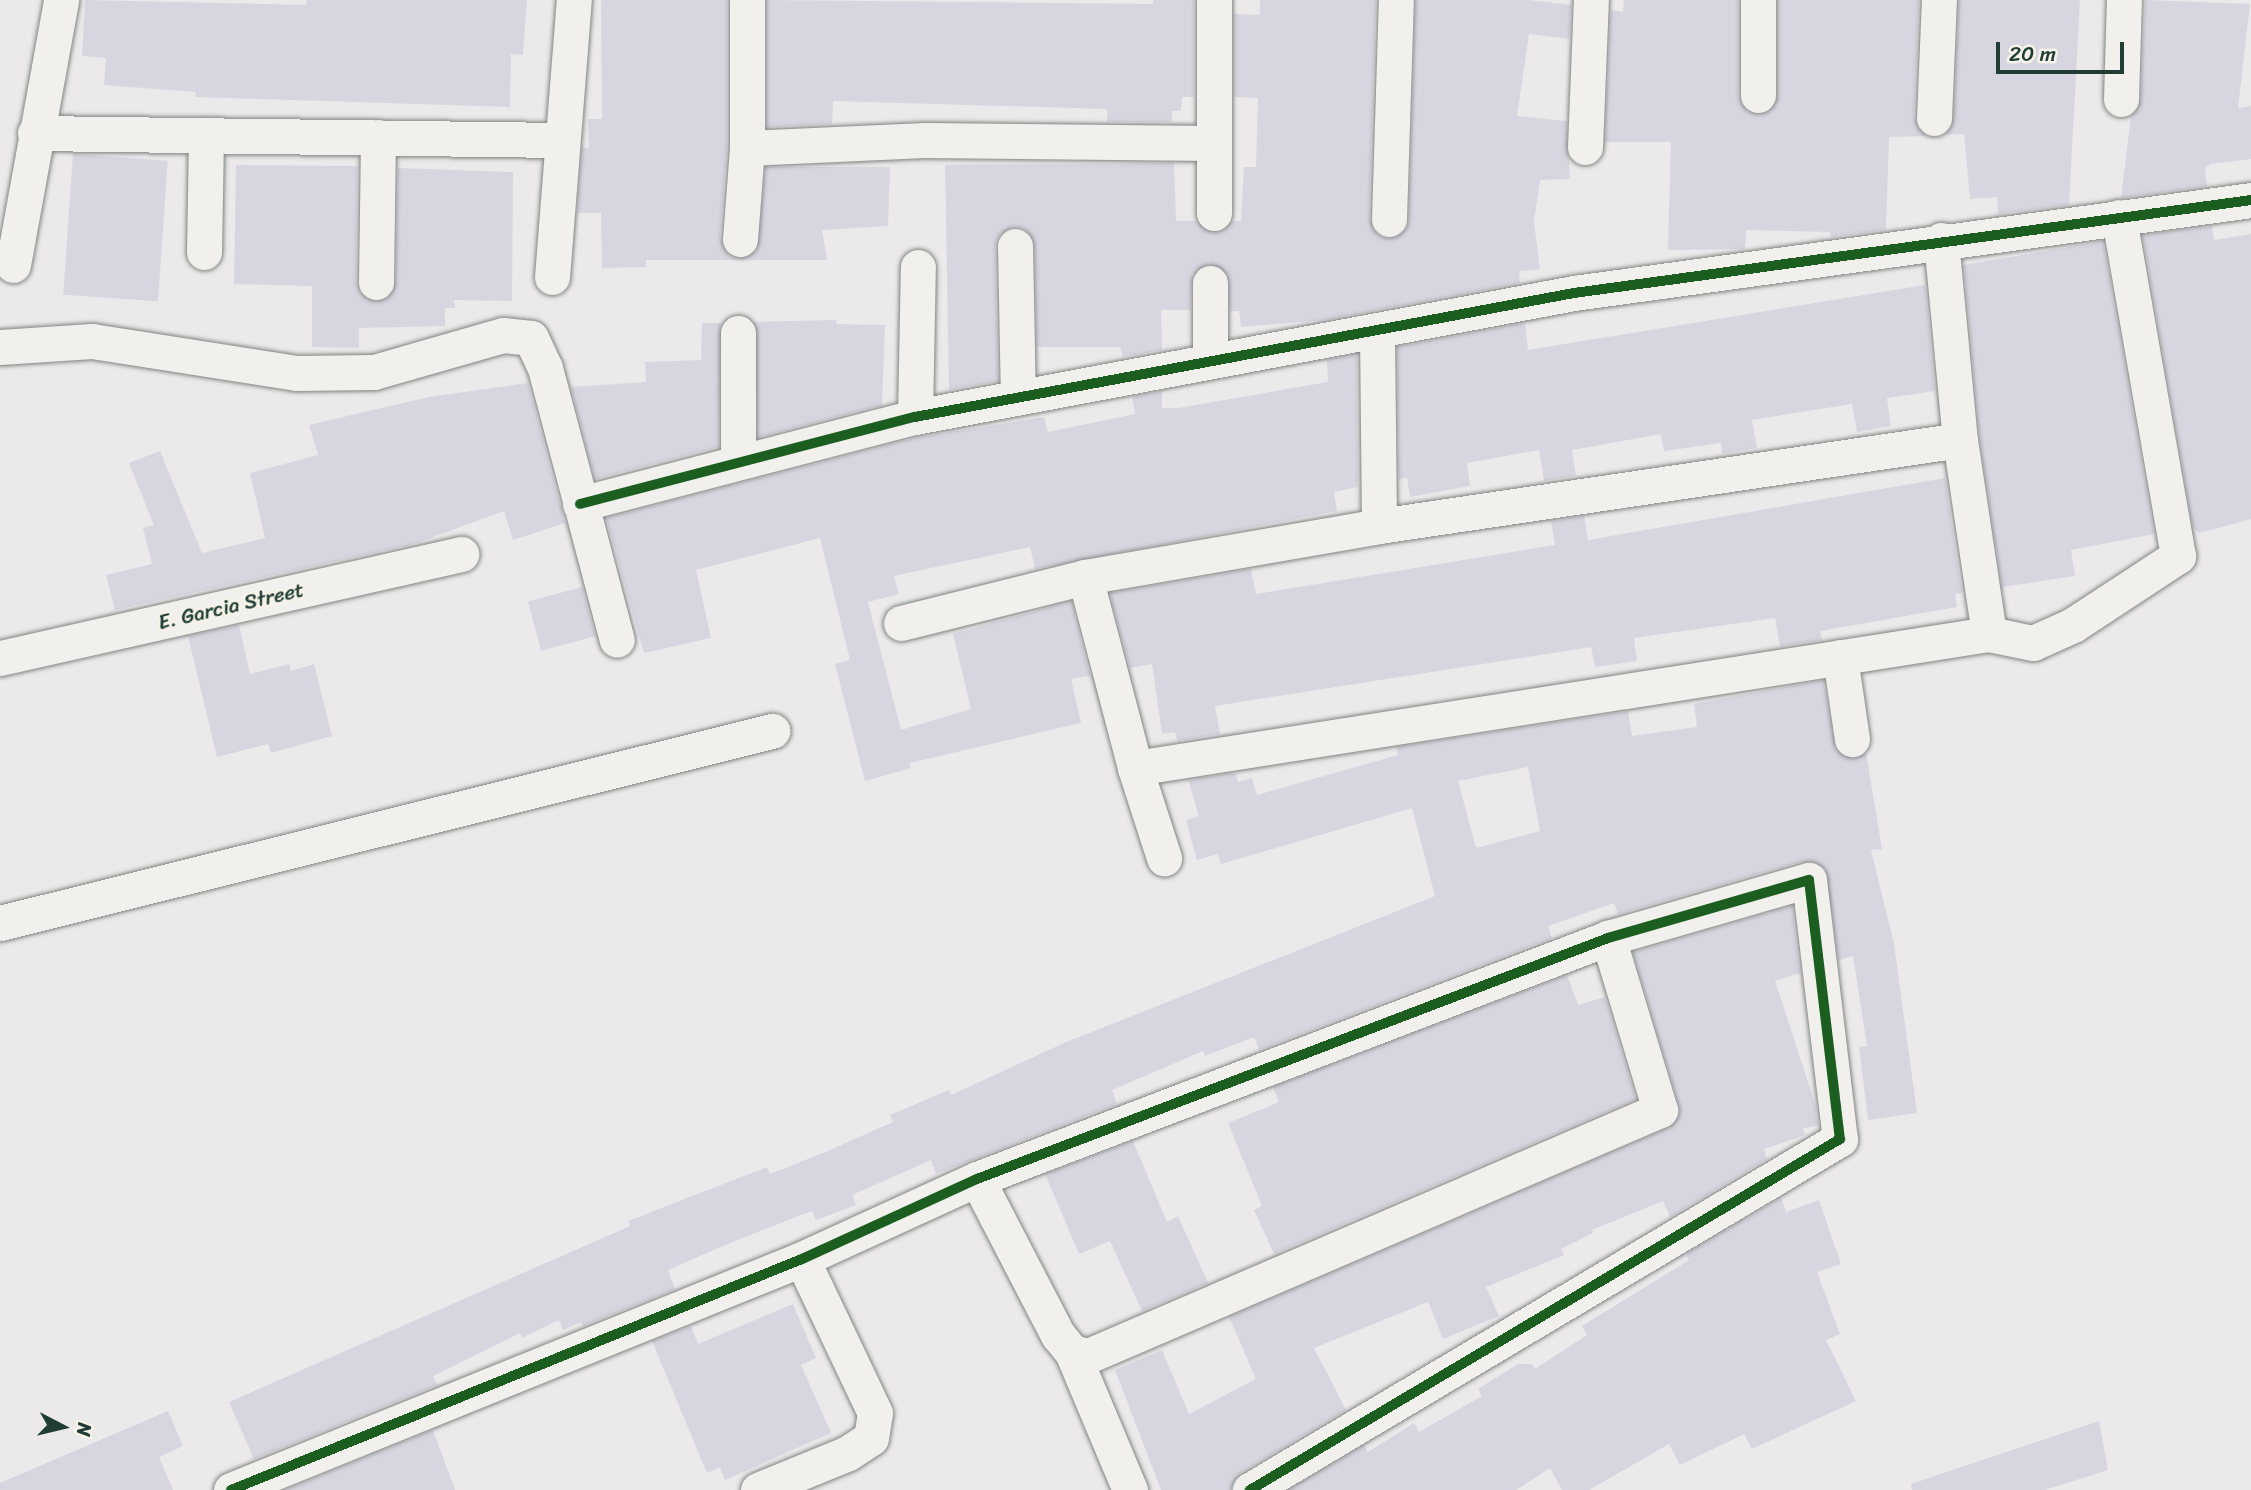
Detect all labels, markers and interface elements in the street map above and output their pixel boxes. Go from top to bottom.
scale bar [1999,28,2127,72]
text: 20 m [2009,35,2056,73]
street label: E. Garcia Street [156,577,306,635]
north arrow [28,1392,98,1462]
text: N [67,1421,102,1438]

